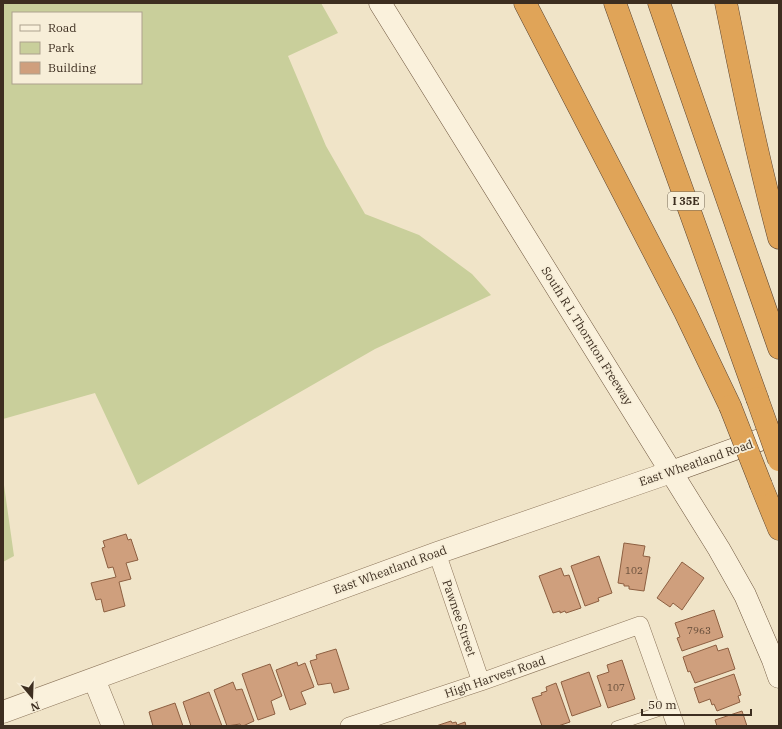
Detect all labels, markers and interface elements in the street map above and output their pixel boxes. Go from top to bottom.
legend [12,12,142,84]
text: Road [48,20,77,35]
text: Park [48,40,74,55]
text: Building [48,60,96,75]
road number: I 35E [668,192,704,210]
street label: South R L Thornton Freeway [539,264,637,408]
street label: East Wheatland Road [637,436,755,489]
street label: East Wheatland Road [331,542,449,597]
house number: 102 [625,564,643,577]
street label: Pawnee Street [439,578,480,658]
house number: 7963 [687,624,711,637]
street label: High Harvest Road [442,652,547,701]
north arrow [12,677,52,717]
house number: 107 [607,681,625,694]
scale bar [642,691,751,717]
text: 50 m [648,697,677,712]
text: N [29,698,42,715]

